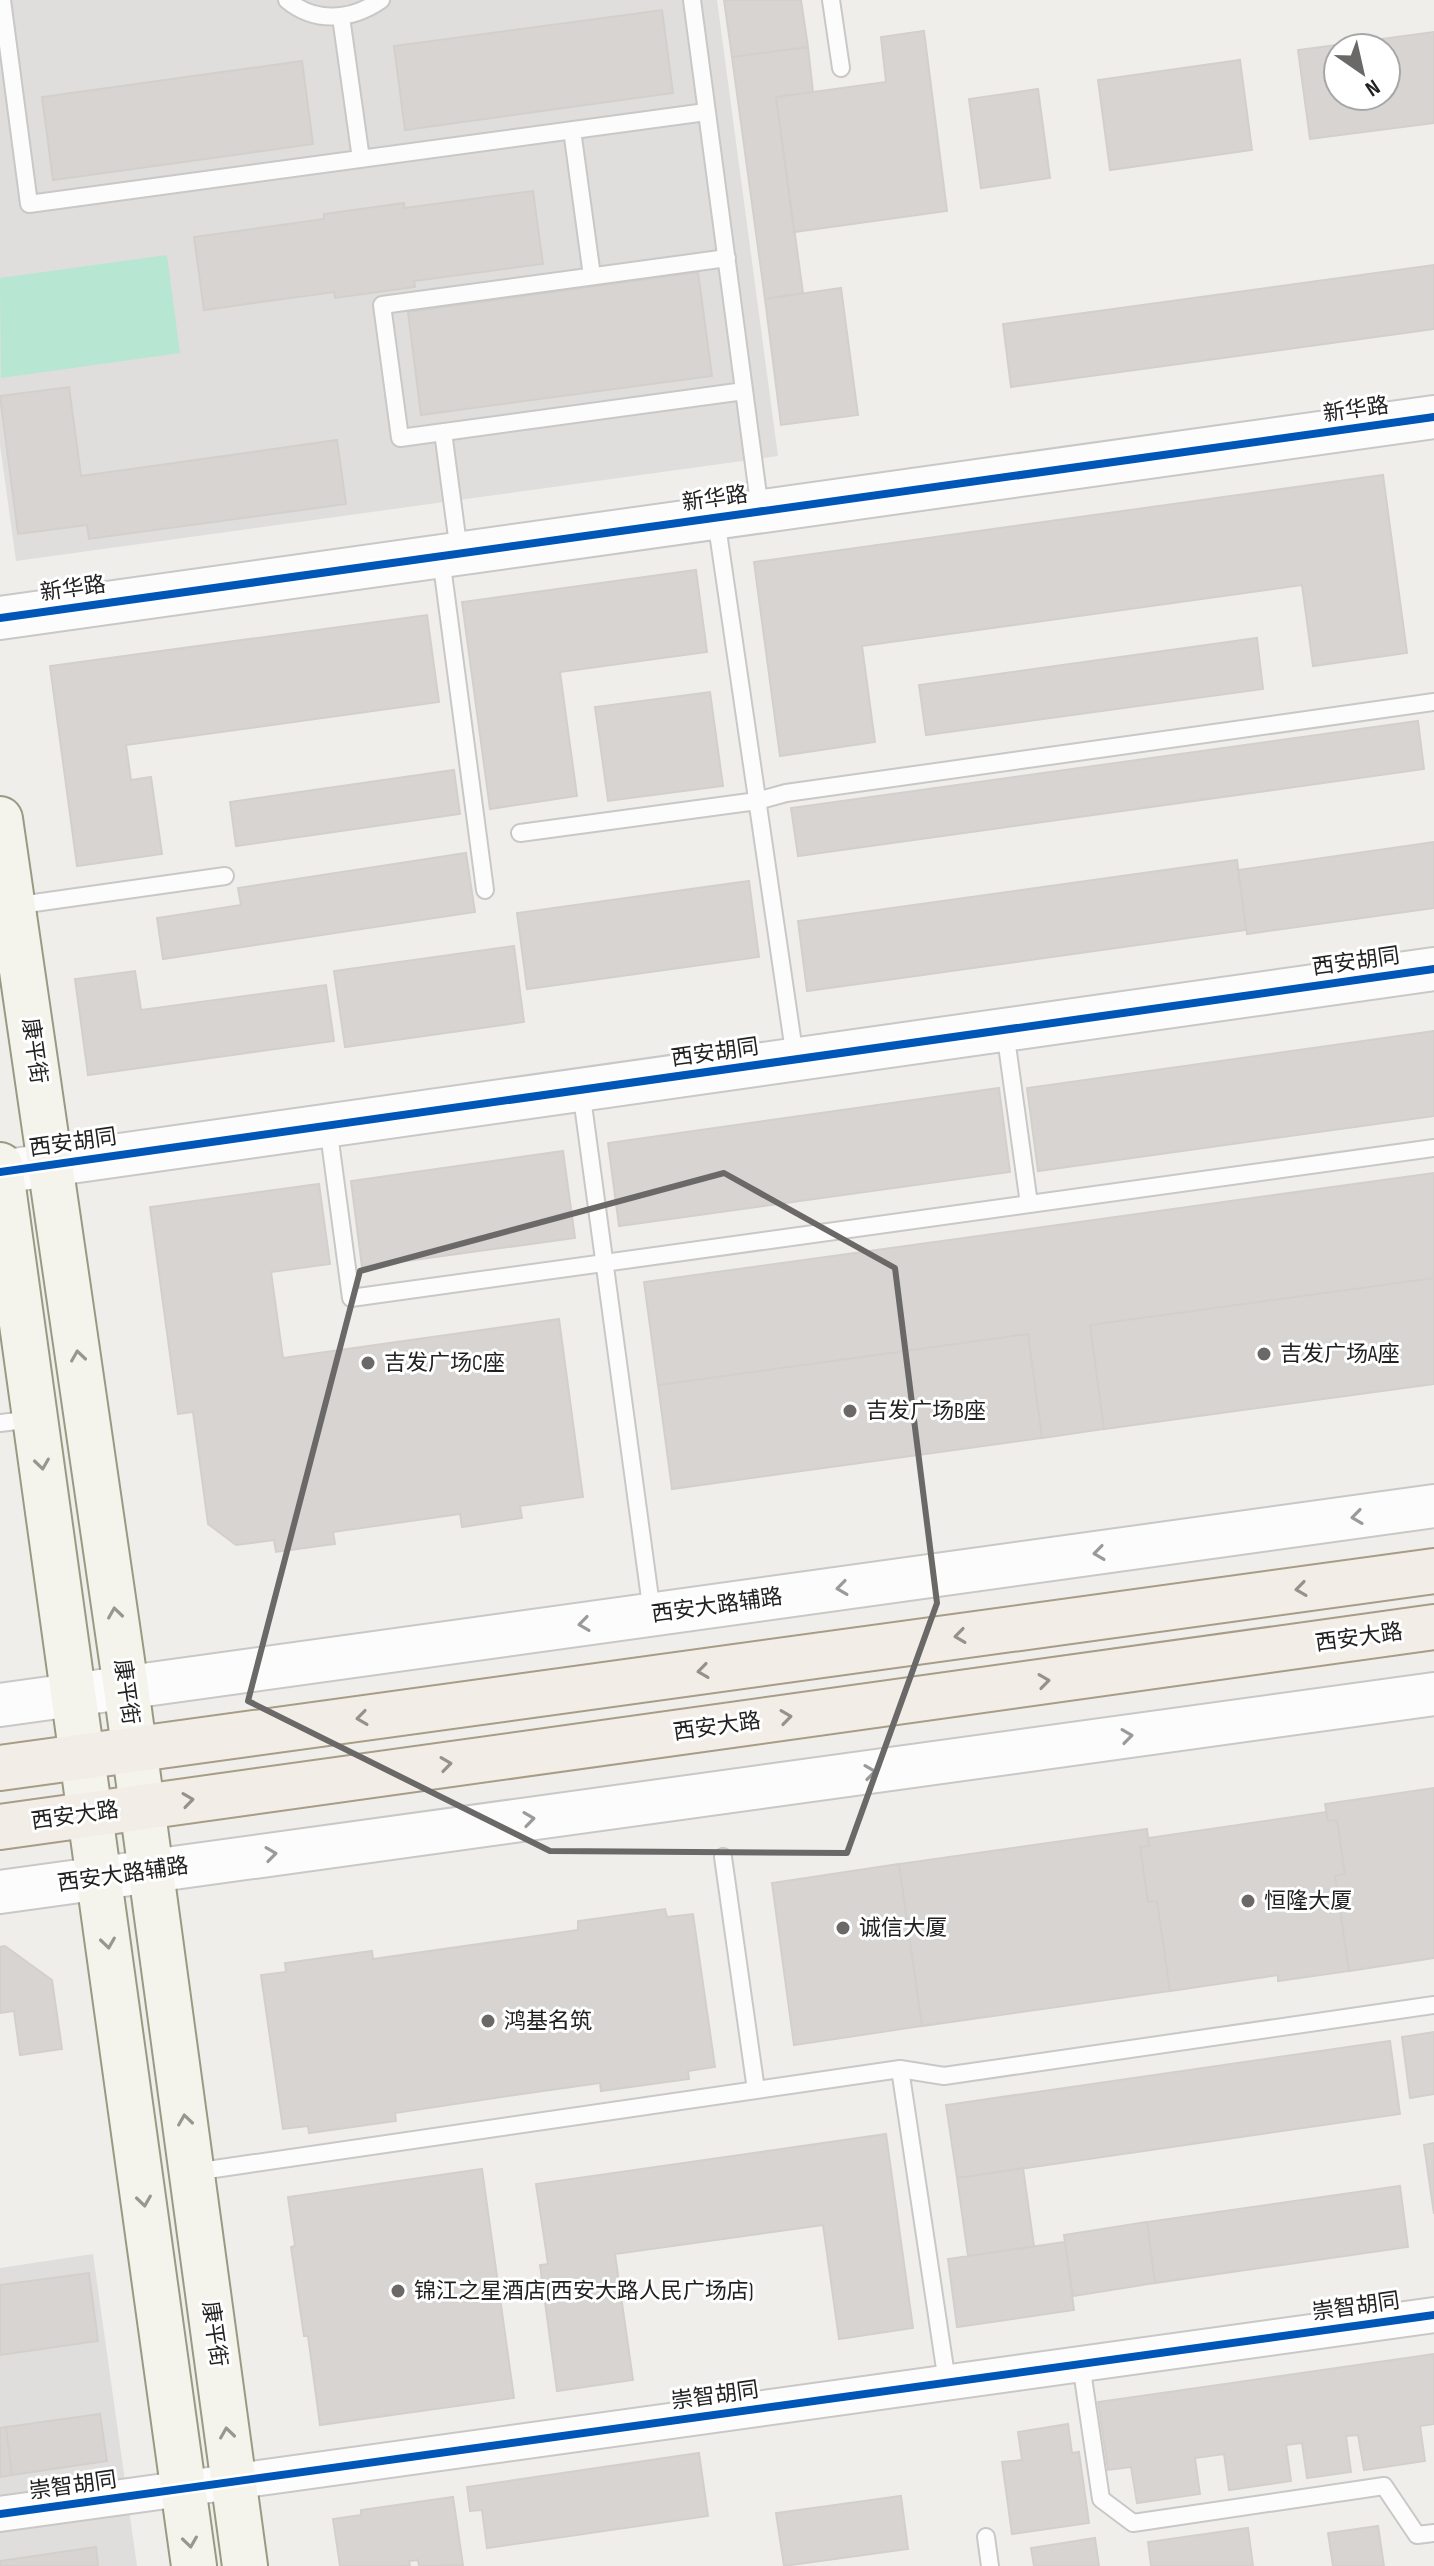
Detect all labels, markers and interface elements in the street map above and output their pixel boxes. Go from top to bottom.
north arrow [1322,32,1402,112]
text: N [1360,73,1385,102]
street label: 新华路 [1321,392,1391,428]
street label: 新华路 [680,481,750,517]
street label: 新华路 [38,571,108,607]
street label: 西安胡同 [1311,943,1401,981]
street label: 康平街 [16,1016,52,1086]
street label: 西安胡同 [670,1034,760,1072]
street label: 西安胡同 [28,1124,118,1162]
place label: 吉发广场A座 [1280,1341,1399,1368]
marker: 吉发广场A座 [1255,1345,1273,1363]
one-way arrow [70,1349,87,1362]
place label: 吉发广场C座 [384,1350,505,1377]
marker: 吉发广场C座 [359,1354,377,1372]
place label: 吉发广场B座 [866,1398,986,1425]
marker: 吉发广场B座 [841,1402,859,1420]
one-way arrow [33,1458,50,1471]
one-way arrow [1350,1508,1364,1525]
one-way arrow [1092,1544,1105,1561]
one-way arrow [835,1579,849,1596]
one-way arrow [1294,1580,1308,1597]
street label: 西安大路辅路 [650,1583,784,1629]
one-way arrow [107,1606,124,1620]
one-way arrow [577,1615,591,1632]
street label: 西安大路 [1314,1619,1404,1657]
one-way arrow [954,1627,967,1644]
street label: 康平街 [108,1657,144,1727]
one-way arrow [696,1662,710,1679]
one-way arrow [1037,1673,1051,1690]
street label: 西安大路 [672,1708,762,1746]
one-way arrow [355,1709,369,1726]
one-way arrow [780,1709,793,1726]
one-way arrow [1120,1728,1134,1745]
one-way arrow [440,1756,453,1773]
one-way arrow [863,1764,877,1781]
one-way arrow [181,1792,195,1809]
street label: 西安大路 [30,1797,120,1835]
one-way arrow [522,1811,536,1828]
one-way arrow [265,1846,278,1863]
street label: 西安大路辅路 [56,1852,190,1898]
place label: 恒隆大厦 [1264,1888,1352,1915]
marker: 恒隆大厦 [1239,1892,1257,1910]
place label: 诚信大厦 [859,1915,947,1942]
marker: 诚信大厦 [834,1919,852,1937]
one-way arrow [99,1936,116,1950]
place label: 鸿基名筑 [504,2008,592,2035]
marker: 鸿基名筑 [479,2012,497,2030]
one-way arrow [177,2113,194,2127]
one-way arrow [135,2195,152,2208]
place label: 锦江之星酒店(西安大路人民广场店) [414,2278,754,2305]
marker: 锦江之星酒店(西安大路人民广场店) [389,2282,407,2300]
street label: 崇智胡同 [1311,2288,1401,2326]
street label: 康平街 [196,2299,232,2369]
street label: 崇智胡同 [670,2377,760,2415]
one-way arrow [219,2426,236,2440]
street label: 崇智胡同 [28,2467,118,2505]
one-way arrow [182,2536,199,2549]

